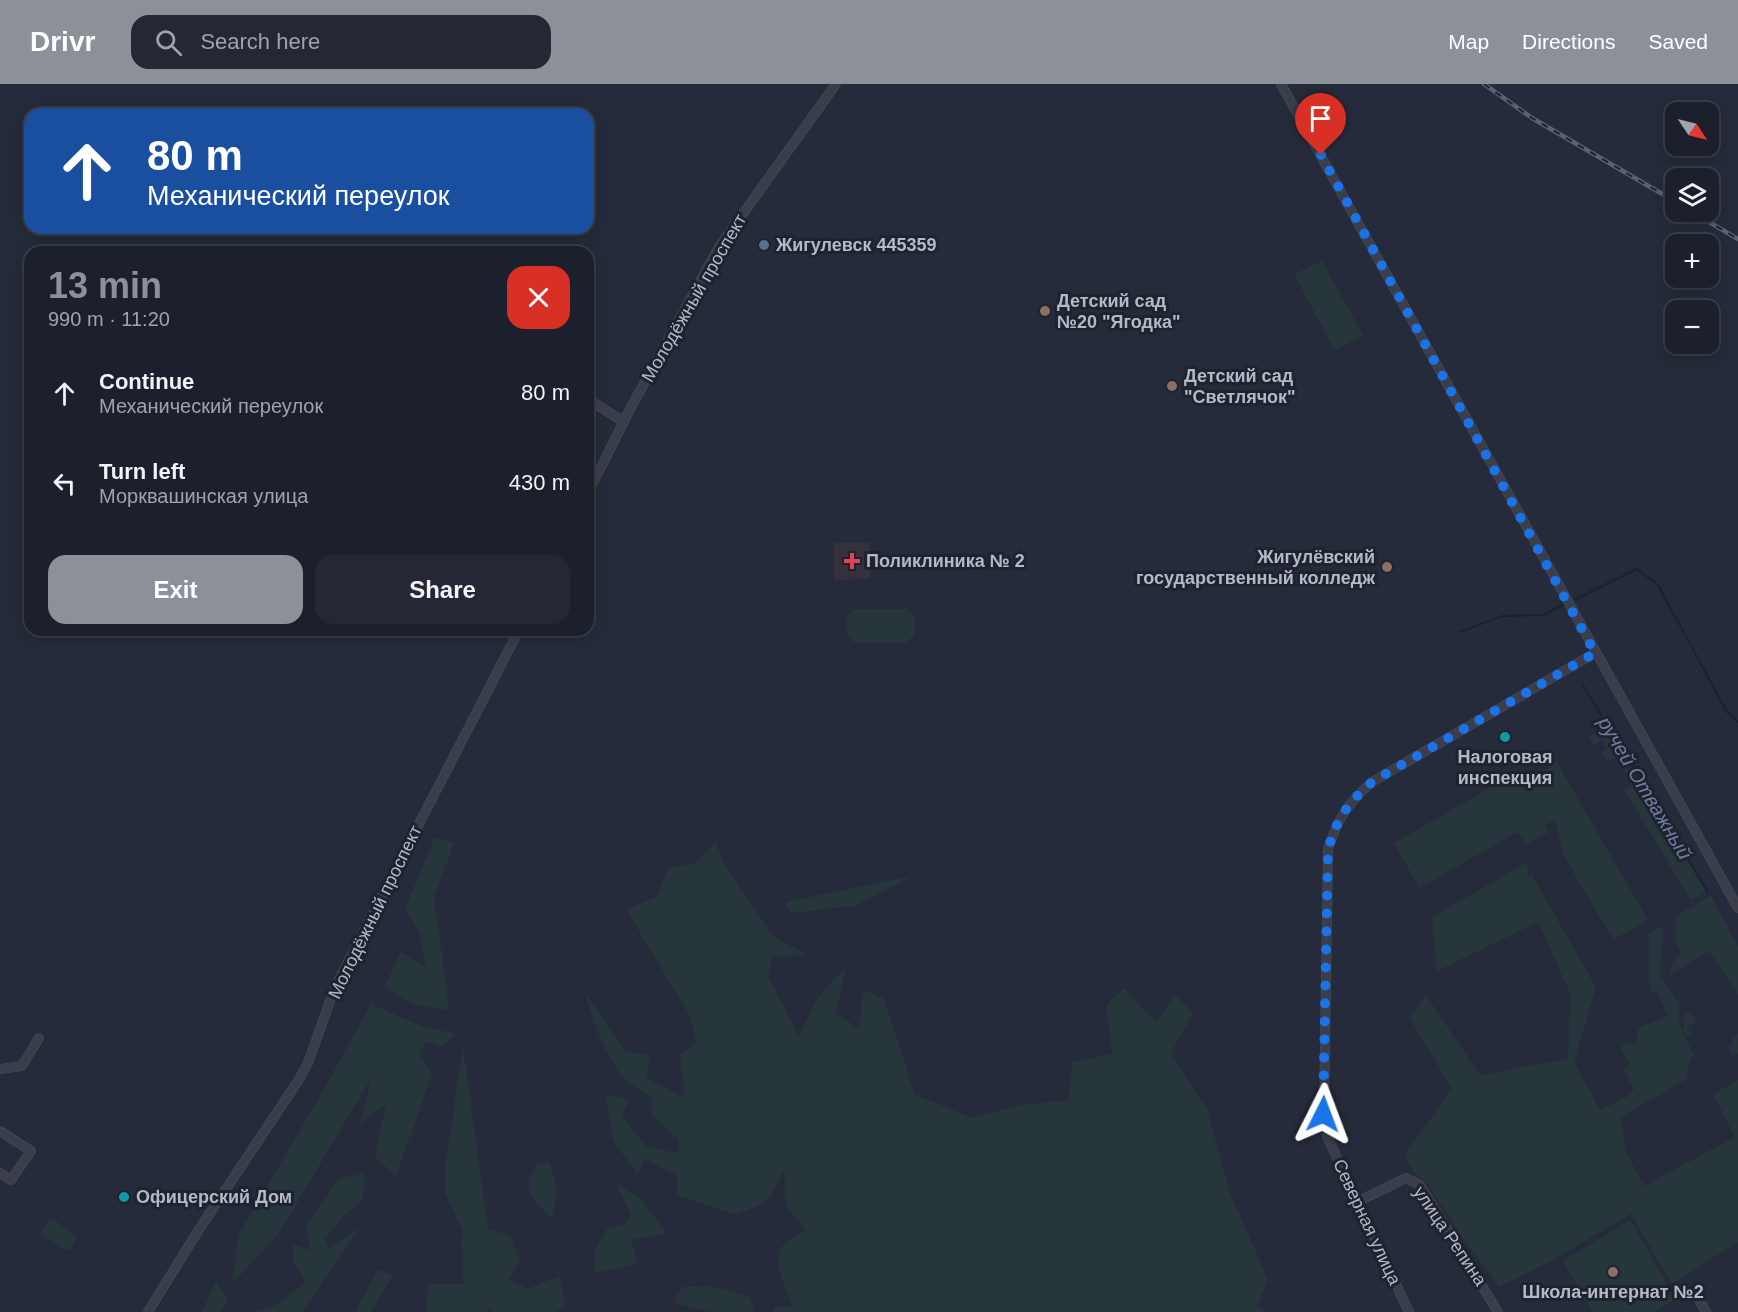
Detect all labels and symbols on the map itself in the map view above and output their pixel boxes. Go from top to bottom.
pin [1295,93,1346,155]
north arrow [1665,102,1719,156]
street label: Молодёжный проспект [638,211,750,385]
place label: Жигулевск 445359 [775,235,937,255]
marker: Жигулевск 445359 [757,238,771,252]
place label: Детский сад №20 "Ягодка" [1057,291,1181,332]
marker: Детский сад №20 "Ягодка" [1038,304,1052,318]
place label: Детский сад "Светлячок" [1184,366,1296,407]
marker: Детский сад "Светлячок" [1165,379,1179,393]
place label: Жигулёвский государственный колледж [1136,547,1375,588]
place label: Поликлиника № 2 [866,551,1025,571]
marker: Поликлиника № 2 [843,552,861,570]
marker: Жигулёвский государственный колледж [1380,560,1394,574]
water label: ручей Отважный [1593,712,1696,863]
marker: Налоговая инспекция [1498,730,1512,744]
place label: Налоговая инспекция [1458,747,1552,788]
street label: Молодёжный проспект [324,822,426,1002]
position arrow [1291,1082,1355,1146]
street label: Северная улица [1329,1156,1405,1289]
street label: улица Репина [1409,1183,1491,1290]
place label: Офицерский Дом [136,1187,292,1207]
marker: Офицерский Дом [117,1190,131,1204]
marker: Школа-интернат №2 [1606,1265,1620,1279]
place label: Школа-интернат №2 [1522,1282,1704,1302]

